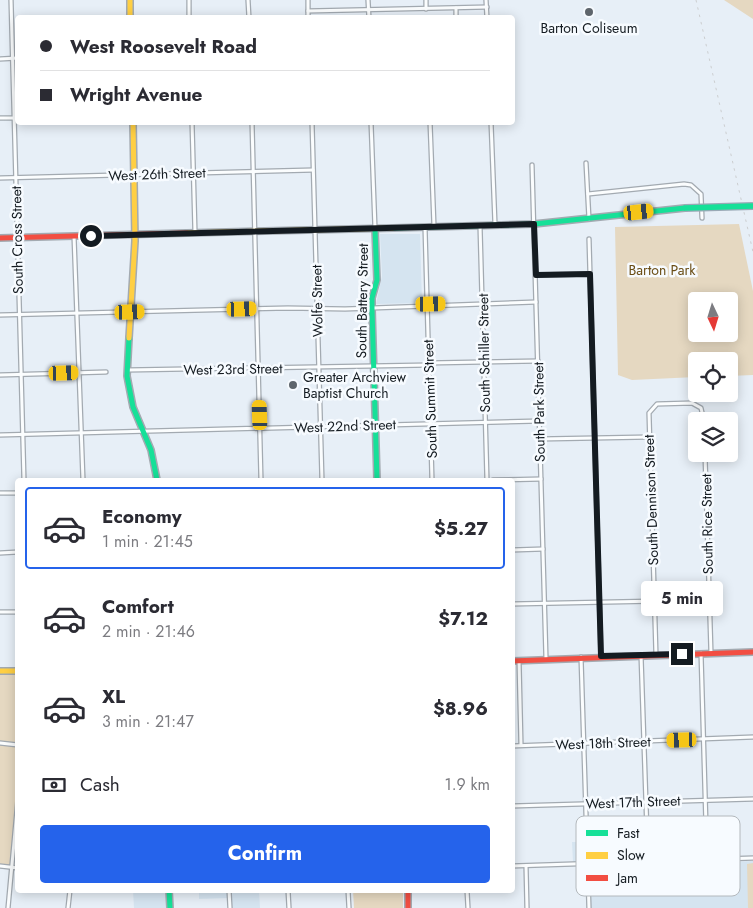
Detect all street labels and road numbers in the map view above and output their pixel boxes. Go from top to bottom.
street label: West 26th Street [108,162,207,186]
street label: South Cross Street [6,185,28,294]
street label: South Battery Street [351,243,373,359]
street label: Wolfe Street [306,264,328,337]
street label: South Schiller Street [473,293,495,413]
street label: South Summit Street [418,339,442,459]
street label: West 23rd Street [183,358,283,380]
street label: South Park Street [528,361,550,462]
street label: West 22nd Street [294,414,397,438]
street label: South Dennison Street [639,434,663,566]
street label: South Rice Street [696,473,718,574]
street label: West 18th Street [555,731,652,755]
street label: West 17th Street [585,790,682,814]

